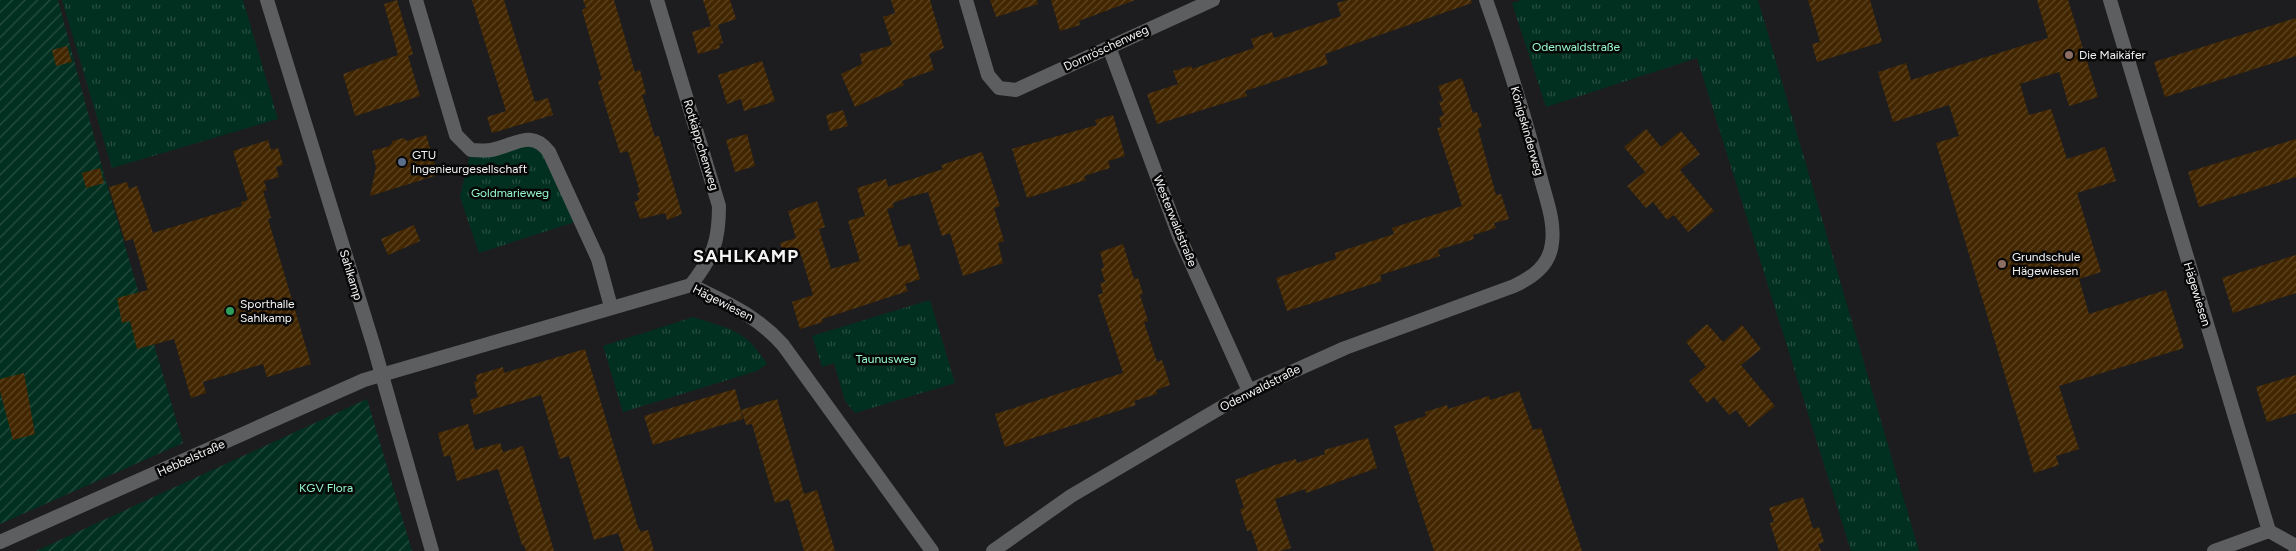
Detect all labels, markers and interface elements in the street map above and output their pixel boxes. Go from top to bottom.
street label: Dornröschenweg [1061,22,1151,74]
park label: Odenwaldstraße [1532,40,1621,54]
place label: Die Maikäfer [2079,48,2146,62]
marker: Die Maikäfer [2063,49,2075,61]
street label: Königskinderweg [1508,85,1546,177]
street label: Rotkäppchenweg [681,98,721,192]
place label: GTU Ingenieurgesellschaft [412,148,528,176]
marker: GTU Ingenieurgesellschaft [396,156,408,168]
street label: Westerwaldstraße [1150,173,1200,269]
park label: Goldmarieweg [471,186,549,200]
district label: SAHLKAMP [693,245,799,267]
street label: Sahlkamp [337,248,365,302]
place label: Grundschule Hägewiesen [2012,250,2081,278]
marker: Grundschule Hägewiesen [1996,258,2008,270]
street label: Hägewiesen [2181,260,2213,328]
street label: Hägewiesen [690,282,756,324]
place label: Sporthalle Sahlkamp [240,297,295,325]
marker: Sporthalle Sahlkamp [224,305,236,317]
park label: Taunusweg [856,352,916,366]
street label: Odenwaldstraße [1218,362,1303,414]
street label: Hebbelstraße [155,437,227,479]
park label: KGV Flora [299,481,353,495]

